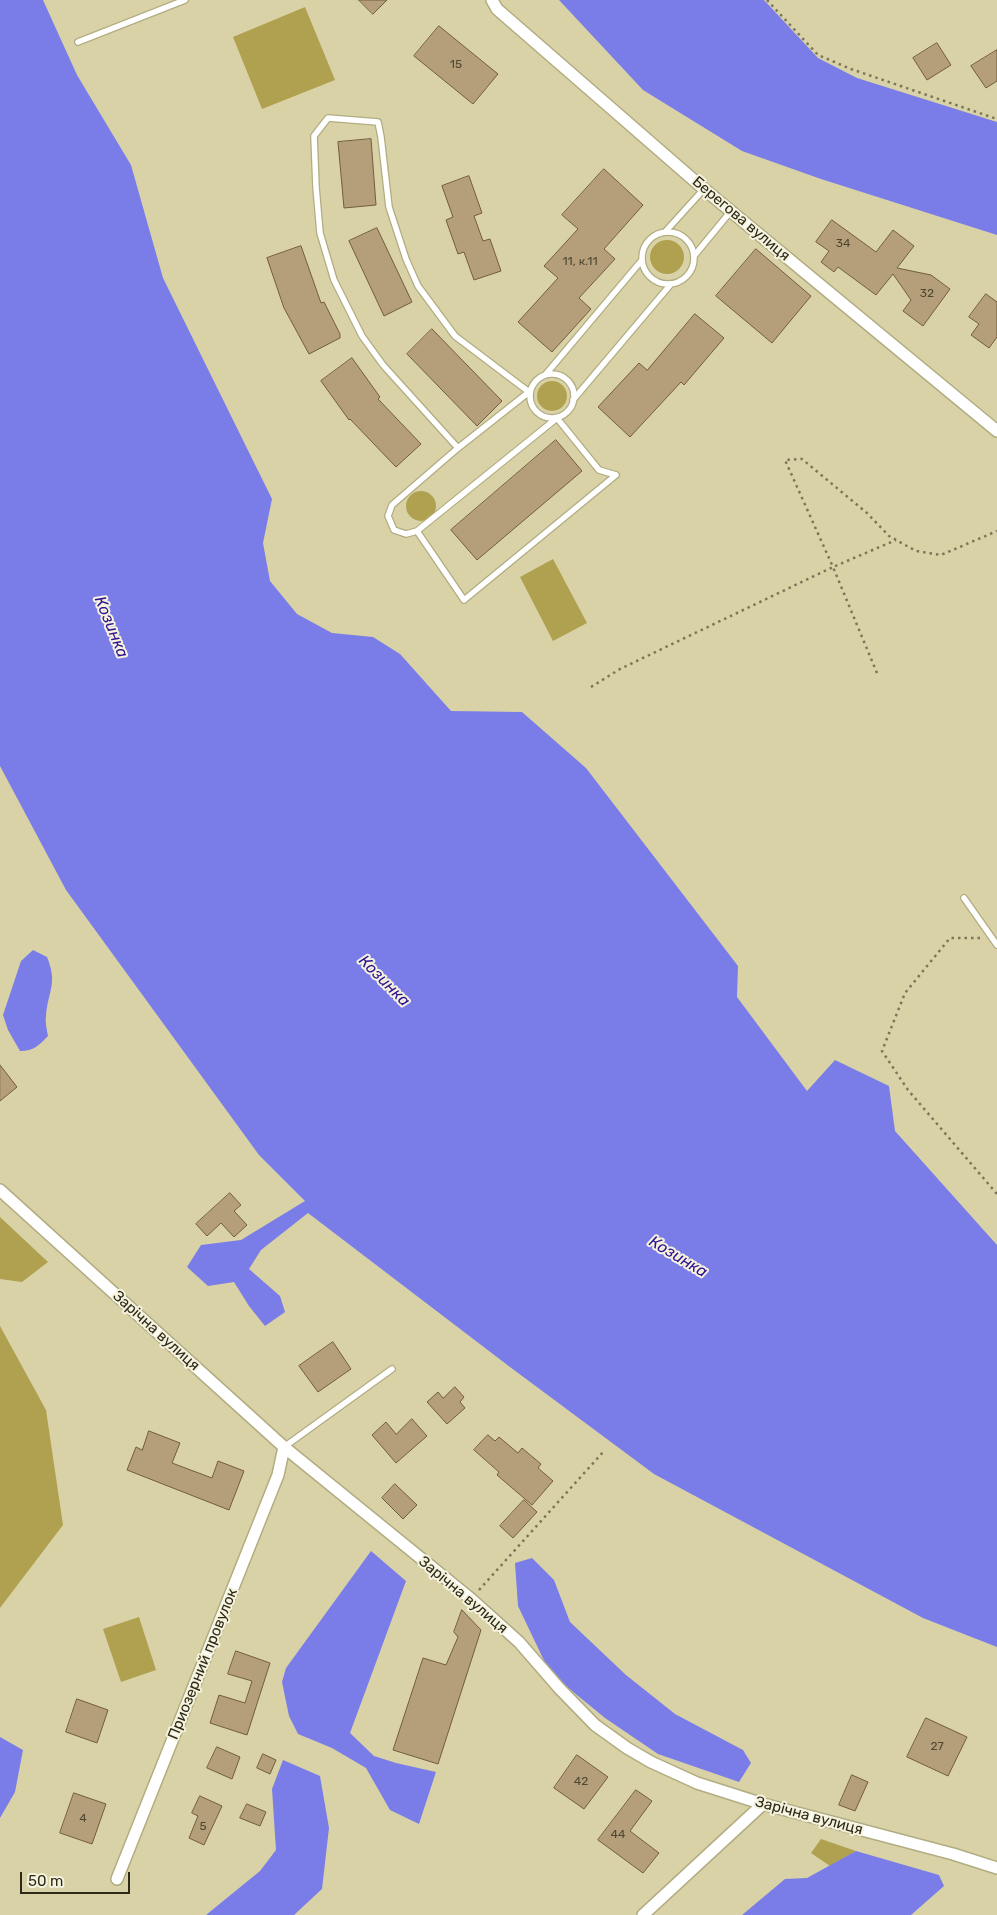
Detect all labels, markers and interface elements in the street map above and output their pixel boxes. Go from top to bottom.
house number: 15 [450,58,462,72]
street label: Берегова вулиця [688,173,794,265]
house number: 34 [836,237,850,251]
house number: 11, к.11 [562,255,598,269]
house number: 32 [920,287,934,301]
water label: Козинка [90,593,132,661]
water label: Козинка [354,951,414,1011]
water label: Козинка [645,1232,711,1282]
street label: Зарічна вулиця [109,1287,203,1375]
street label: Зарічна вулиця [415,1552,511,1638]
street label: Приозерний провулок [164,1586,242,1742]
house number: 27 [930,1740,944,1754]
house number: 42 [574,1775,588,1789]
street label: Зарічна вулиця [753,1793,865,1839]
house number: 4 [79,1812,87,1826]
house number: 5 [199,1820,207,1834]
house number: 44 [611,1828,625,1842]
scale bar [22,1862,132,1894]
text: 50 m [28,1872,63,1890]

